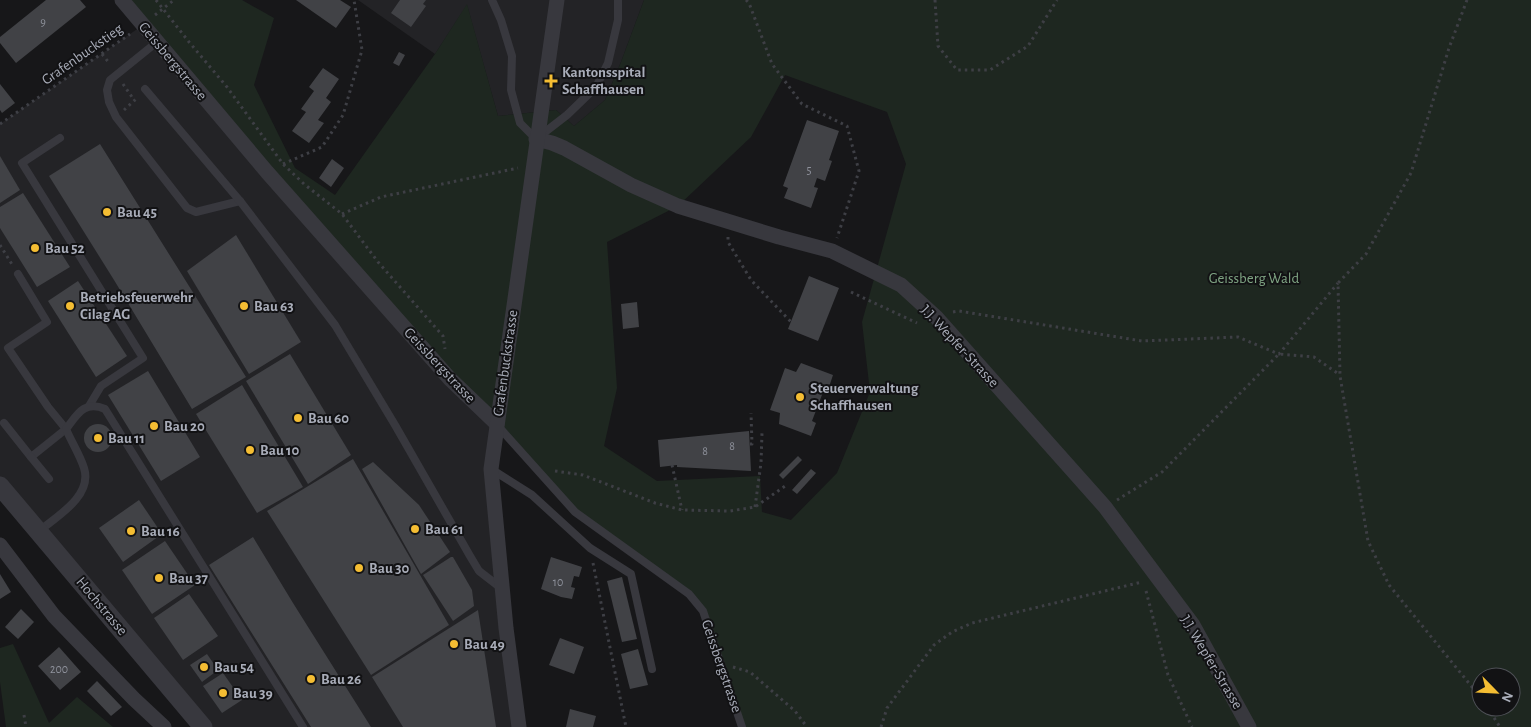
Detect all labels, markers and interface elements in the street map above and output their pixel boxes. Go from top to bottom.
house number: 9 [40,16,46,28]
street label: Geissbergstrasse [136,19,210,103]
street label: Grafenbuckstieg [39,21,126,88]
place label: Kantonsspital Schaffhausen [562,65,645,97]
marker: Kantonsspital Schaffhausen [544,74,558,88]
house number: 5 [806,164,812,176]
place label: Bau 45 [117,205,157,220]
marker: Bau 45 [101,206,113,218]
place label: Bau 52 [45,241,85,256]
marker: Bau 52 [29,242,41,254]
park label: Geissberg Wald [1209,271,1300,286]
place label: Betriebsfeuerwehr Cilag AG [80,290,194,322]
place label: Bau 63 [254,299,294,314]
marker: Betriebsfeuerwehr Cilag AG [64,300,76,312]
marker: Bau 63 [238,300,250,312]
street label: J.J. Wepfer-Strasse [918,302,1001,390]
street label: Grafenbuckstrasse [491,309,520,417]
street label: Geissbergstrasse [401,325,478,406]
place label: Steuerverwaltung Schaffhausen [810,381,919,413]
marker: Steuerverwaltung Schaffhausen [794,391,806,403]
place label: Bau 60 [308,411,349,426]
marker: Bau 60 [292,412,304,424]
place label: Bau 20 [164,419,205,434]
marker: Bau 20 [148,420,160,432]
place label: Bau 11 [108,431,145,446]
marker: Bau 11 [92,432,104,444]
house number: 8 [729,440,735,452]
place label: Bau 10 [260,443,299,458]
marker: Bau 10 [244,444,256,456]
house number: 8 [702,445,708,457]
place label: Bau 61 [425,522,464,537]
marker: Bau 61 [409,523,421,535]
place label: Bau 16 [141,524,180,539]
marker: Bau 16 [125,525,137,537]
place label: Bau 30 [369,561,409,576]
marker: Bau 30 [353,562,365,574]
place label: Bau 37 [169,571,208,586]
marker: Bau 37 [153,572,165,584]
street label: Hochstrasse [73,574,130,638]
house number: 10 [553,576,563,588]
street label: J.J. Wepfer-Strasse [1178,613,1245,712]
street label: Geissbergstrasse [699,618,744,715]
place label: Bau 49 [464,637,505,652]
marker: Bau 49 [448,638,460,650]
place label: Bau 54 [214,660,254,675]
marker: Bau 54 [198,661,210,673]
house number: 200 [50,663,68,675]
north arrow [1471,667,1521,717]
place label: Bau 26 [321,672,361,687]
marker: Bau 26 [305,673,317,685]
place label: Bau 39 [233,686,273,701]
marker: Bau 39 [217,687,229,699]
text: N [1499,690,1515,704]

